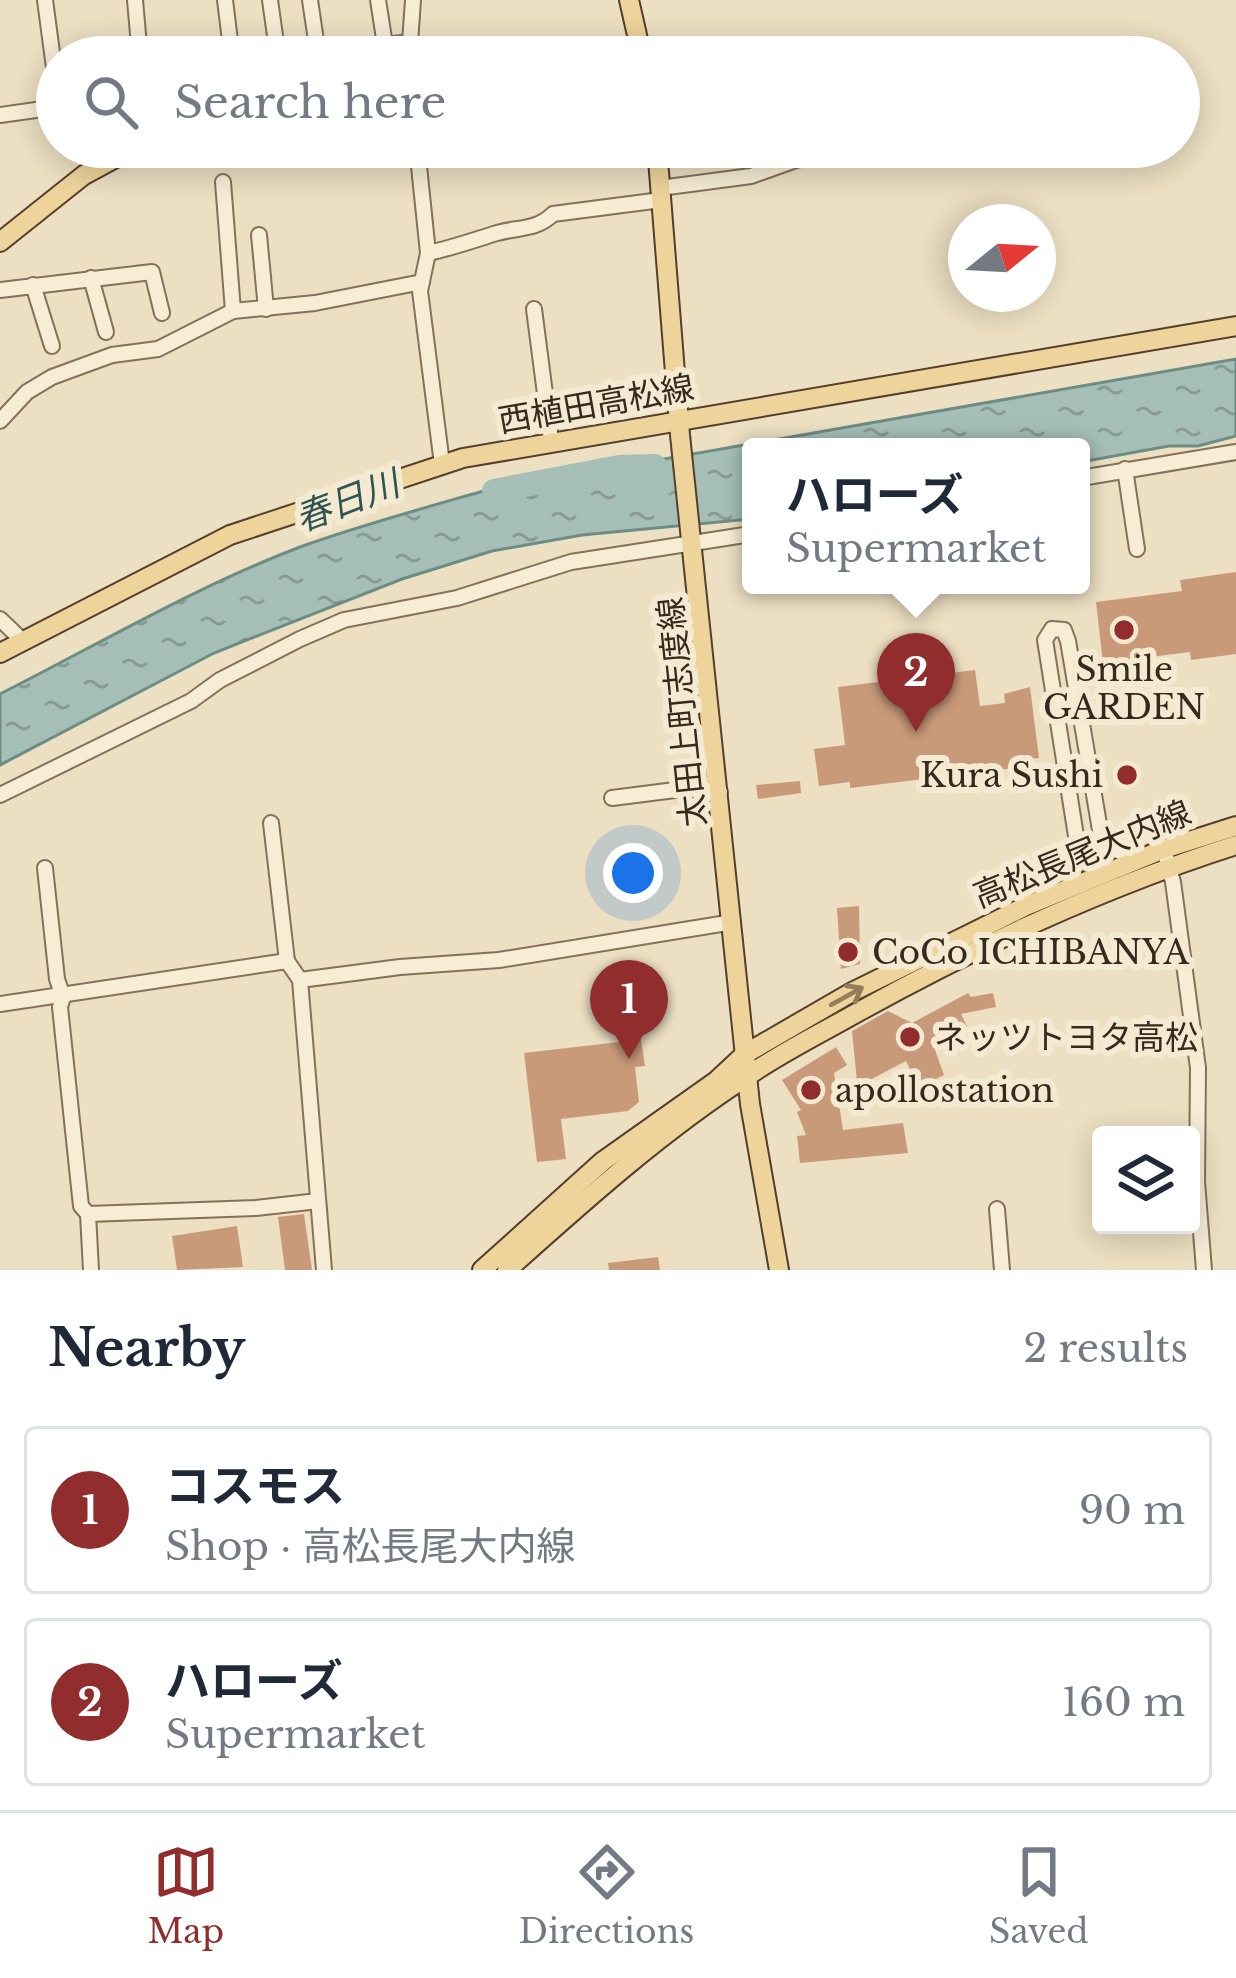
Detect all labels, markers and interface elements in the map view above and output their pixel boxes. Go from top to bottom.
search box [36,36,1200,168]
icon: search [78,69,144,135]
text: Search here [174,74,446,130]
north arrow [948,204,1056,312]
street label: 西植田高松線 [495,367,697,441]
popup [742,438,1090,594]
water label: 春日川 [289,459,409,541]
text: ハローズ [786,467,964,523]
text: Supermarket [786,524,1046,573]
street label: 太田上町志度線 [650,595,714,829]
marker: Smile GARDEN [1111,617,1137,643]
pin: 2 [877,633,955,732]
place label: Smile GARDEN [1043,649,1205,728]
place label: Kura Sushi [920,755,1103,796]
marker: Kura Sushi [1114,762,1140,788]
street label: 高松長尾大内線 [967,792,1197,916]
your location [603,843,663,903]
place label: CoCo ICHIBANYA [872,932,1190,973]
marker: CoCo ICHIBANYA [835,939,861,965]
pin: 1 [590,960,668,1059]
one-way arrow [828,983,863,1007]
place label: ネッツトヨタ高松 [934,1017,1198,1058]
marker: ネッツトヨタ高松 [897,1024,923,1050]
place label: apollostation [835,1070,1054,1111]
marker: apollostation [798,1077,824,1103]
map controls [1092,1126,1200,1234]
button: layers [1092,1126,1200,1234]
text: Nearby [48,1317,245,1380]
text: 2 results [1023,1324,1188,1373]
text: コスモス [165,1458,345,1514]
text: 1 [81,1486,99,1535]
text: 90 m [1079,1486,1185,1535]
text: Shop · 高松長尾大内線 [165,1522,575,1571]
text: ハローズ [165,1653,343,1709]
text: 2 [77,1678,103,1727]
text: 160 m [1062,1678,1185,1727]
text: Supermarket [165,1710,425,1759]
tab: Map [147,1839,224,1952]
tab: Directions [519,1839,694,1952]
tab: Saved [989,1839,1089,1952]

